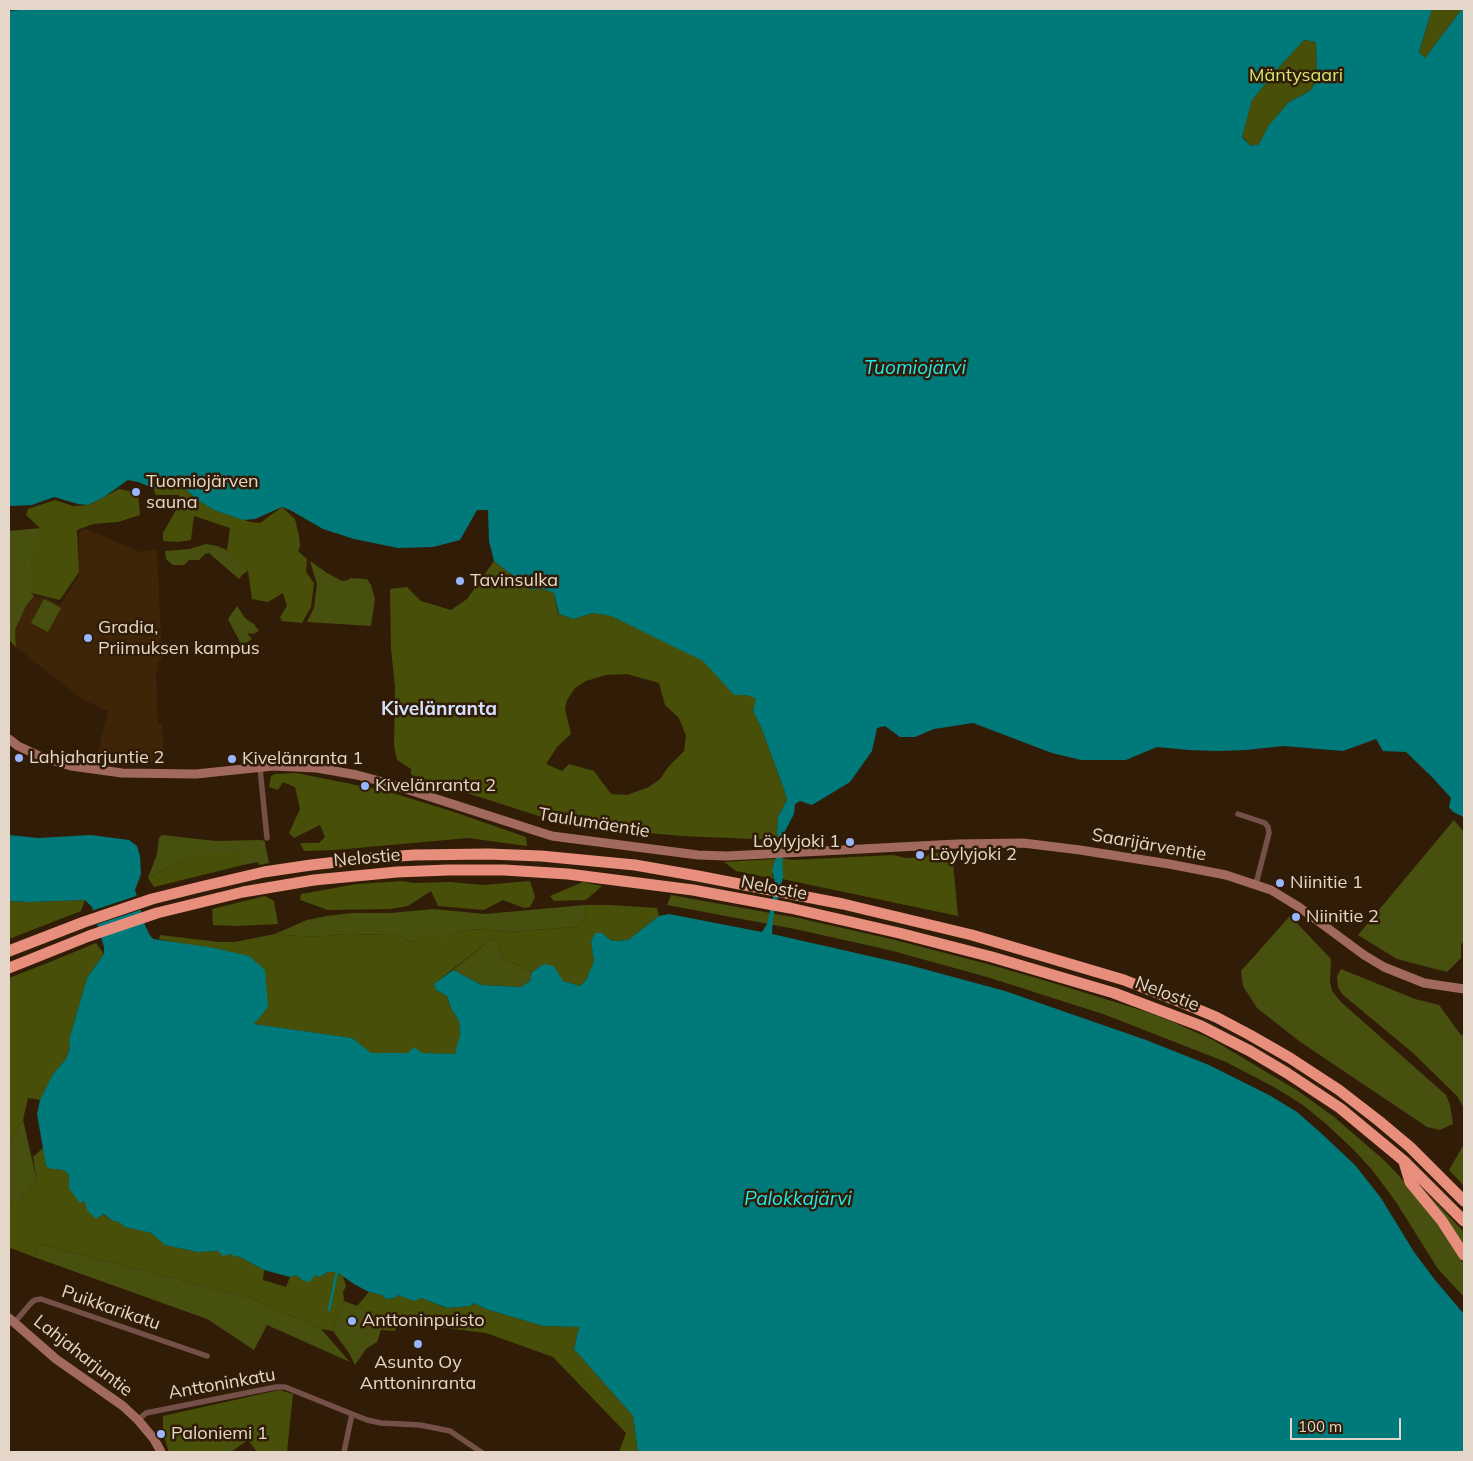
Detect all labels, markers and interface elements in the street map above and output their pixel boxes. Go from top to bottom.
park label: Mäntysaari [1249,65,1343,87]
water label: Tuomiojärvi [864,357,966,379]
place label: Tuomiojärven sauna [146,471,259,514]
marker: Tuomiojärven sauna [130,486,142,498]
place label: Tavinsulka [470,570,558,592]
marker: Tavinsulka [454,575,466,587]
place label: Gradia, Priimuksen kampus [98,617,260,660]
marker: Gradia, Priimuksen kampus [82,632,94,644]
district label: Kivelänranta [381,698,497,720]
place label: Lahjaharjuntie 2 [29,747,164,769]
place label: Kivelänranta 1 [242,748,363,770]
marker: Lahjaharjuntie 2 [13,752,25,764]
marker: Kivelänranta 1 [226,753,238,765]
place label: Kivelänranta 2 [375,775,496,797]
marker: Kivelänranta 2 [359,780,371,792]
street label: Taulumäentie [537,804,651,842]
street label: Saarijärventie [1090,824,1208,866]
place label: Löylyjoki 1 [753,831,840,853]
marker: Löylyjoki 1 [844,836,856,848]
street label: Nelostie [333,844,401,872]
place label: Löylyjoki 2 [930,844,1017,866]
marker: Löylyjoki 2 [914,849,926,861]
street label: Nelostie [739,871,809,905]
place label: Niinitie 1 [1290,872,1363,894]
marker: Niinitie 1 [1274,877,1286,889]
place label: Niinitie 2 [1306,906,1379,928]
marker: Niinitie 2 [1290,911,1302,923]
street label: Nelostie [1132,972,1202,1016]
water label: Palokkajärvi [744,1188,852,1210]
street label: Puikkarikatu [59,1281,163,1335]
place label: Anttoninpuisto [362,1310,485,1332]
street label: Lahjaharjuntie [29,1311,137,1401]
marker: Anttoninpuisto [346,1315,358,1327]
marker: Asunto Oy Anttoninranta [412,1338,424,1350]
place label: Asunto Oy Anttoninranta [360,1352,476,1395]
street label: Anttoninkatu [167,1364,277,1404]
scale bar [1293,1408,1404,1440]
text: 100 m [1298,1417,1342,1436]
place label: Paloniemi 1 [171,1423,268,1445]
marker: Paloniemi 1 [155,1428,167,1440]

